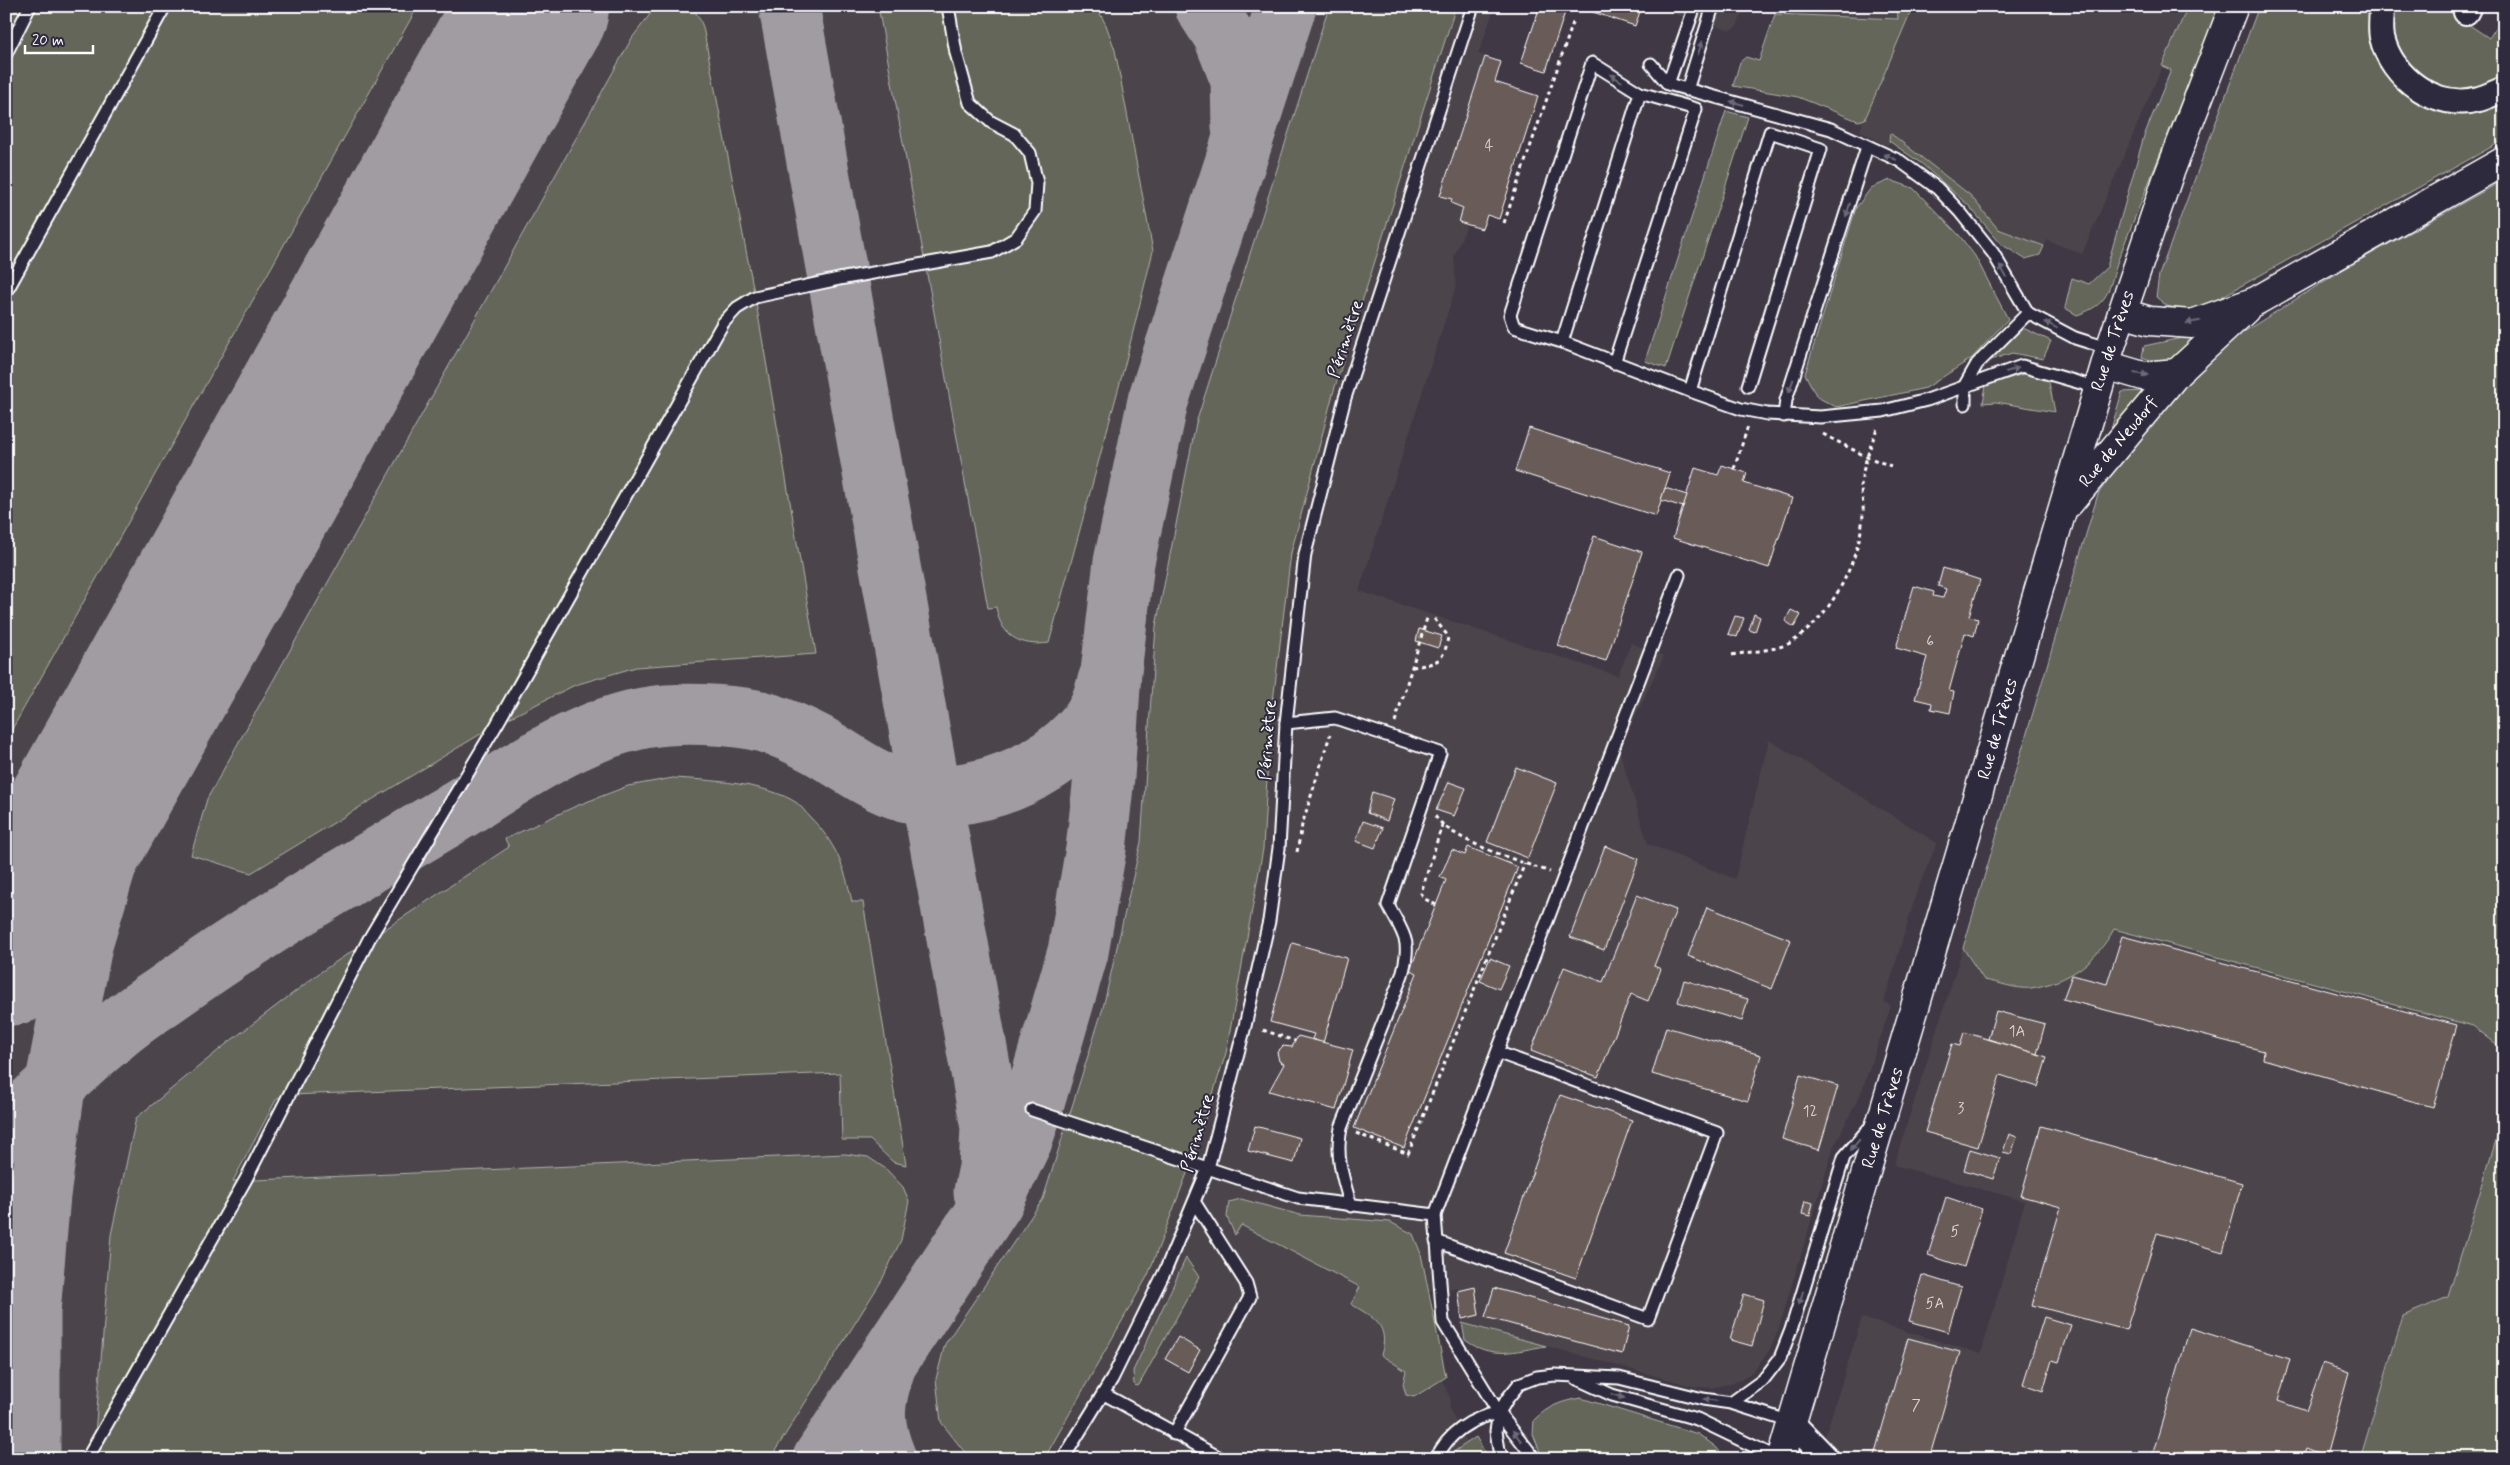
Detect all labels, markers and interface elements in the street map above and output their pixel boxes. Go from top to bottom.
scale bar [25,22,92,54]
text: 20 m [32,31,64,51]
one-way arrow [1697,41,1705,56]
one-way arrow [1609,73,1622,82]
one-way arrow [1730,99,1745,107]
house number: 4 [1485,136,1494,156]
one-way arrow [1883,153,1897,161]
one-way arrow [1843,203,1851,218]
one-way arrow [1999,264,2008,277]
street label: Rue de Trèves [2085,288,2141,394]
street label: Périmètre [1322,297,1370,381]
one-way arrow [2185,319,2201,327]
one-way arrow [2044,321,2059,329]
one-way arrow [2004,365,2019,373]
one-way arrow [2133,370,2149,378]
one-way arrow [1787,378,1794,393]
street label: Rue de Neudorf [2074,391,2164,493]
house number: 6 [1926,632,1934,652]
street label: Rue de Trèves [1972,676,2024,782]
street label: Périmètre [1253,699,1283,781]
house number: 1A [2009,1022,2025,1042]
street label: Rue de Trèves [1856,1065,1910,1171]
street label: Périmètre [1175,1091,1221,1175]
house number: 3 [1958,1099,1965,1119]
house number: 12 [1803,1102,1817,1122]
one-way arrow [1849,1139,1860,1152]
house number: 5 [1950,1222,1960,1242]
one-way arrow [1797,1290,1805,1305]
house number: 5A [1926,1294,1944,1314]
one-way arrow [1610,1393,1625,1401]
one-way arrow [1702,1396,1718,1404]
house number: 7 [1911,1396,1921,1416]
one-way arrow [1512,1430,1523,1443]

